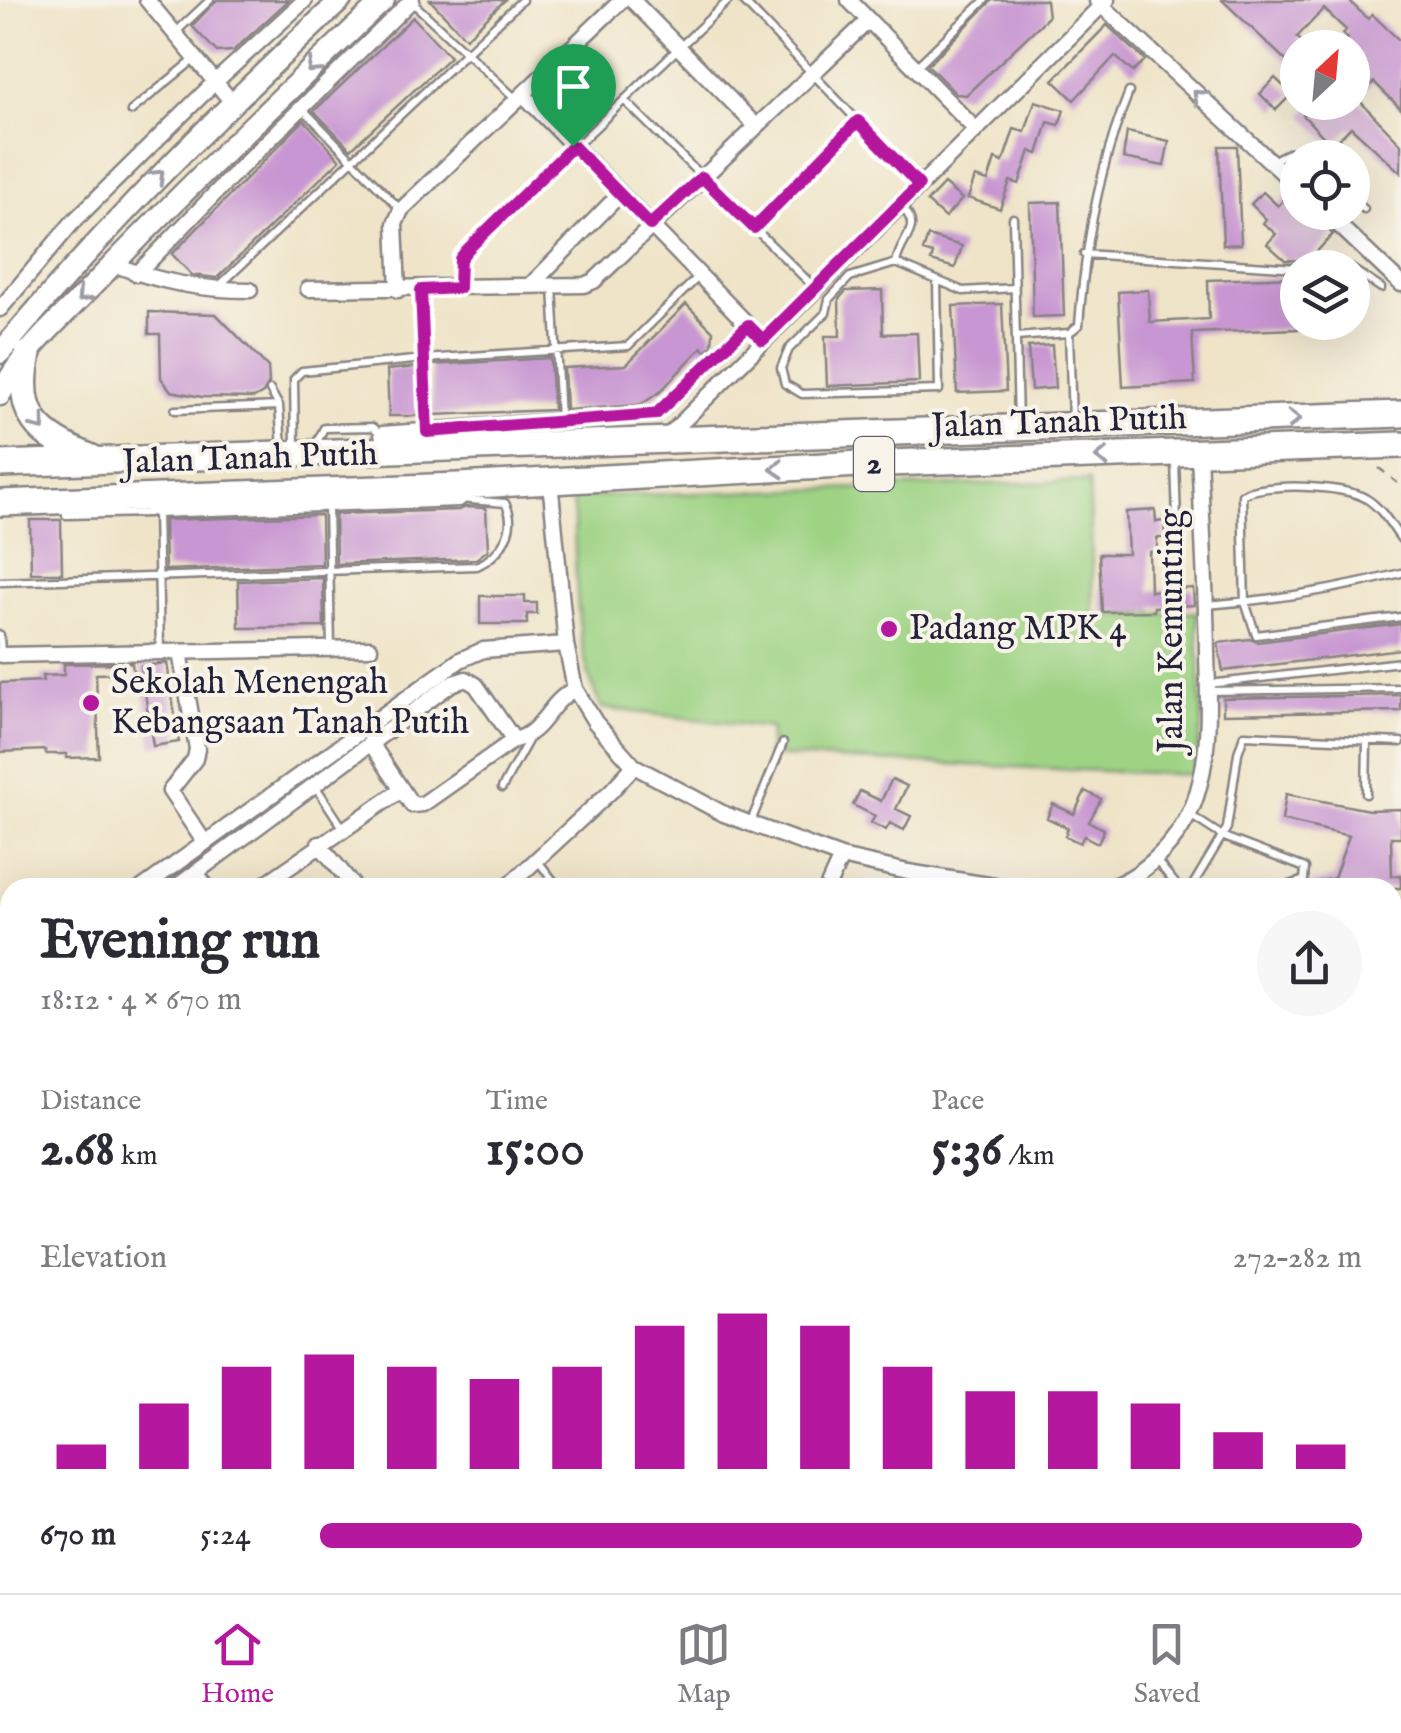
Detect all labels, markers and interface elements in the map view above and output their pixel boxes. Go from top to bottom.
north arrow [1280,30,1370,120]
map controls [1280,30,1370,340]
pin [531,44,616,147]
one-way arrow [306,55,324,73]
icon: arrive [546,59,601,114]
one-way arrow [1192,90,1211,108]
button: locate [1280,140,1370,230]
one-way arrow [147,169,165,187]
button: layers [1280,250,1370,340]
one-way arrow [77,285,95,303]
street label: Jalan Tanah Putih [926,396,1188,450]
one-way arrow [1286,409,1302,430]
one-way arrow [27,413,45,431]
street label: Jalan Tanah Putih [117,432,379,486]
road number: 2 [854,437,894,491]
one-way arrow [1093,446,1109,467]
one-way arrow [769,458,785,479]
street label: Jalan Kemunting [1150,508,1195,757]
place label: Padang MPK 4 [909,607,1126,652]
marker: Padang MPK 4 [878,618,900,640]
place label: Sekolah Menengah Kebangsaan Tanah Putih [111,661,469,746]
marker: Sekolah Menengah Kebangsaan Tanah Putih [80,692,102,714]
text: Evening run [40,907,320,977]
button: share [1257,911,1362,1016]
text: 18:12 · 4 × 670 m [40,980,242,1021]
text: Distance [40,1084,141,1119]
text: Time [486,1084,548,1119]
text: Pace [931,1084,984,1119]
text: 2.68 [40,1119,115,1182]
text: 15:00 [486,1119,585,1182]
text: 5:36 [931,1119,1002,1182]
text: km [115,1139,158,1174]
text: /km [1002,1139,1055,1174]
text: Elevation [40,1238,167,1279]
text: 272–282 m [1232,1238,1362,1279]
text: 670 m [40,1515,116,1556]
text: 5:24 [200,1515,251,1556]
tab: Home [201,1617,274,1712]
tab: Map [676,1617,731,1712]
tab: Saved [1134,1617,1200,1712]

